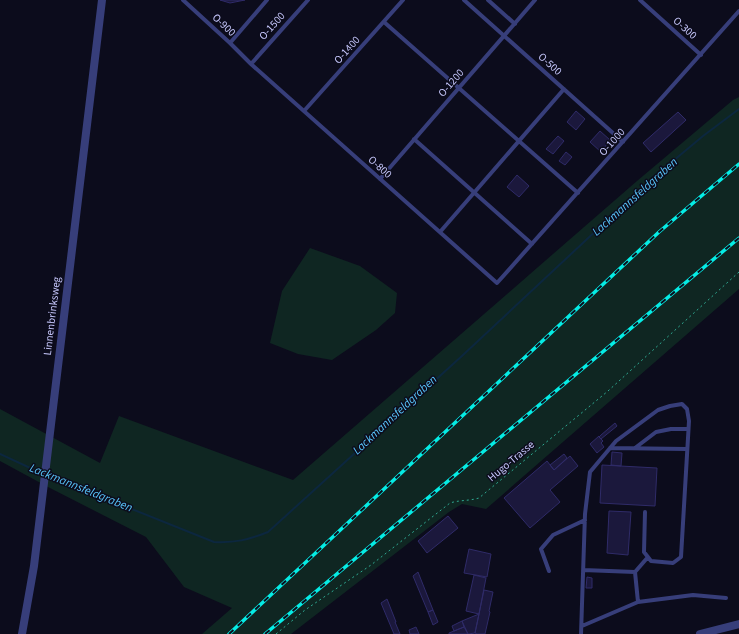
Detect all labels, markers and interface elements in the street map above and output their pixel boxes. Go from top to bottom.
street label: O-1500 [256,9,288,43]
street label: O-900 [209,10,239,40]
street label: O-300 [670,13,700,43]
street label: O-1400 [331,33,363,67]
street label: O-500 [535,49,565,79]
street label: O-1200 [435,66,467,100]
street label: O-1000 [596,125,628,159]
street label: O-800 [365,152,395,182]
water label: Lackmannsfeldgraben [588,154,682,240]
street label: Linnenbrinksweg [40,275,64,356]
water label: Lackmannsfeldgraben [349,371,441,459]
street label: Hugo-Trasse [484,437,538,485]
water label: Lackmannsfeldgraben [27,460,135,516]

